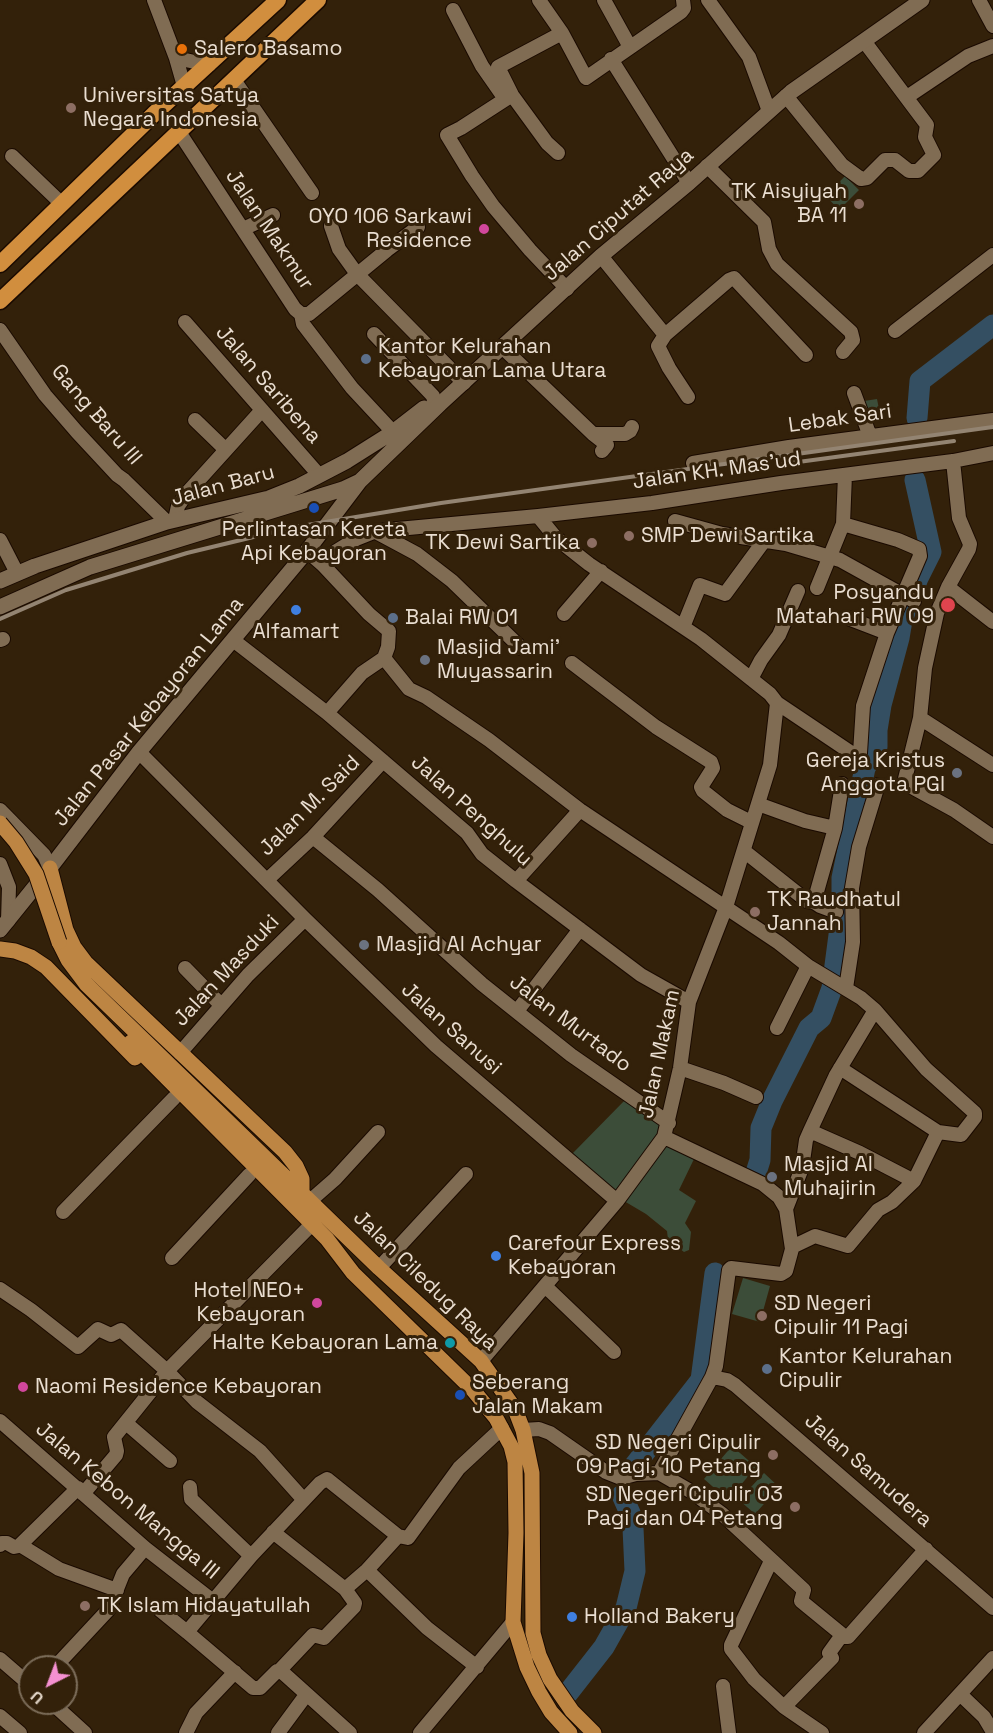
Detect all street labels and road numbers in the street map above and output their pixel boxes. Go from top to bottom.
street label: Jalan Ciputat Raya [539,143,699,287]
street label: Jalan Makmur [219,165,319,295]
street label: Jalan Saribena [210,321,326,449]
street label: Gang Baru III [45,359,147,471]
street label: Lebak Sari [787,399,893,439]
street label: Jalan KH. Mas'ud [631,447,803,495]
street label: Jalan Baru [168,460,278,512]
street label: Jalan Pasar Kebayoran Lama [49,592,249,832]
street label: Jalan M. Said [254,750,366,862]
street label: Jalan Penghulu [405,750,537,872]
street label: Jalan Masduki [169,910,285,1032]
street label: Jalan Murtado [504,970,636,1078]
street label: Jalan Sanusi [396,977,506,1081]
street label: Jalan Makam [634,987,686,1121]
street label: Jalan Ciledug Raya [348,1206,502,1356]
street label: Jalan Samudera [799,1409,937,1533]
street label: Jalan Kebon Mangga III [30,1417,224,1585]

